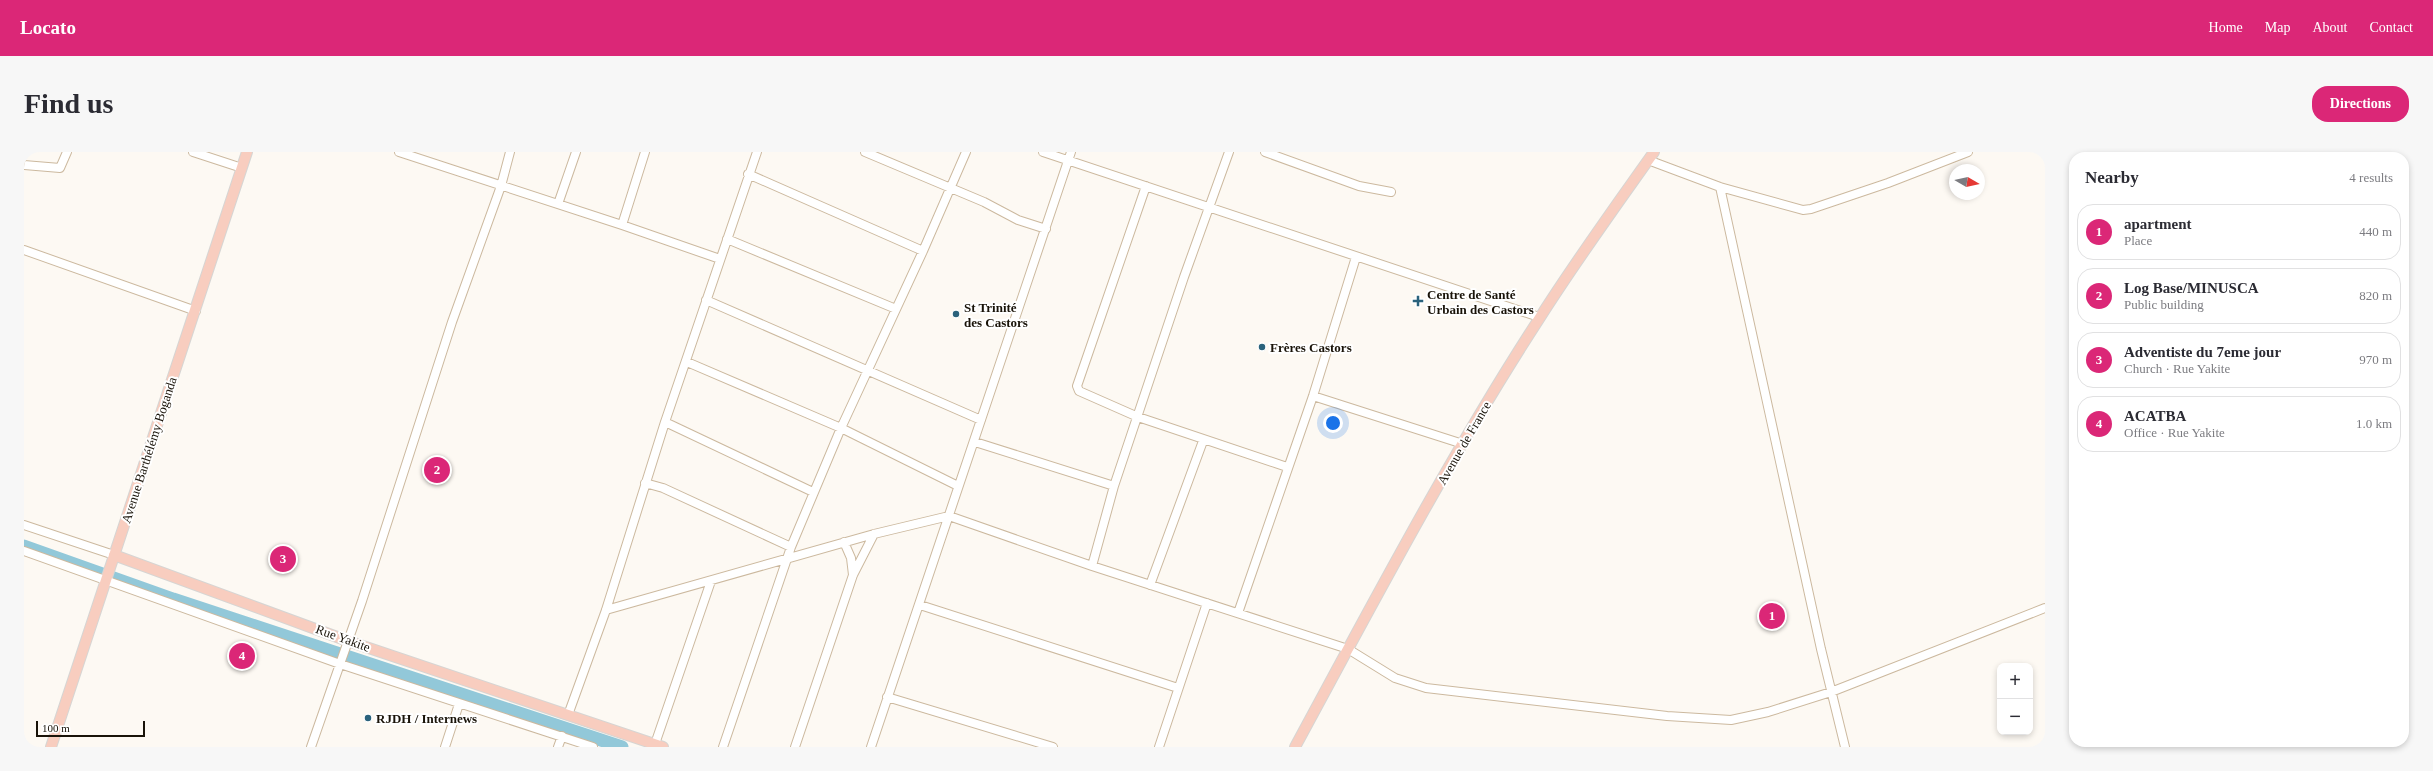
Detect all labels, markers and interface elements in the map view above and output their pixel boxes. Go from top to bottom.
text: Locato [20,17,76,38]
text: Home [2209,20,2243,35]
text: Map [2265,20,2290,35]
text: About [2312,20,2347,35]
text: Contact [2369,20,2413,35]
button: Directions [2312,86,2409,122]
text: Find us [24,88,114,119]
north arrow [1949,164,1985,200]
text: Nearby [2085,168,2139,187]
text: 4 results [2349,170,2393,185]
text: apartment [2124,216,2192,232]
text: 1 [2096,224,2102,239]
text: 440 m [2359,224,2392,239]
text: Place [2124,233,2152,248]
text: Log Base/MINUSCA [2124,280,2259,296]
place label: Centre de Santé Urbain des Castors [1427,287,1534,317]
text: 2 [2096,288,2102,303]
text: 820 m [2359,288,2392,303]
marker: Centre de Santé Urbain des Castors [1412,295,1424,307]
text: Public building [2124,297,2204,312]
place label: St Trinité des Castors [964,300,1028,330]
marker: St Trinité des Castors [951,309,961,319]
place label: Frères Castors [1270,340,1352,355]
marker: Frères Castors [1257,342,1267,352]
text: Adventiste du 7eme jour [2124,344,2281,360]
text: 3 [2096,352,2102,367]
text: 970 m [2359,352,2392,367]
text: Church · Rue Yakite [2124,361,2230,376]
street label: Avenue Barthélémy Boganda [118,375,180,525]
street label: Avenue de France [1434,399,1494,487]
text: ACATBA [2124,408,2186,424]
your location [1323,413,1343,433]
text: 4 [2096,416,2102,431]
text: 1.0 km [2356,416,2392,431]
text: Office · Rue Yakite [2124,425,2225,440]
pin: 2 [424,455,450,485]
pin: 3 [270,544,296,574]
pin: 1 [1759,601,1785,631]
street label: Rue Yakite [314,621,373,655]
pin: 4 [229,641,255,671]
map controls [1997,663,2033,735]
button: + [1997,663,2033,699]
button: − [1997,699,2033,735]
place label: RJDH / Internews [376,711,477,726]
marker: RJDH / Internews [363,713,373,723]
scale bar [36,719,145,738]
text: 100 m [42,722,70,734]

